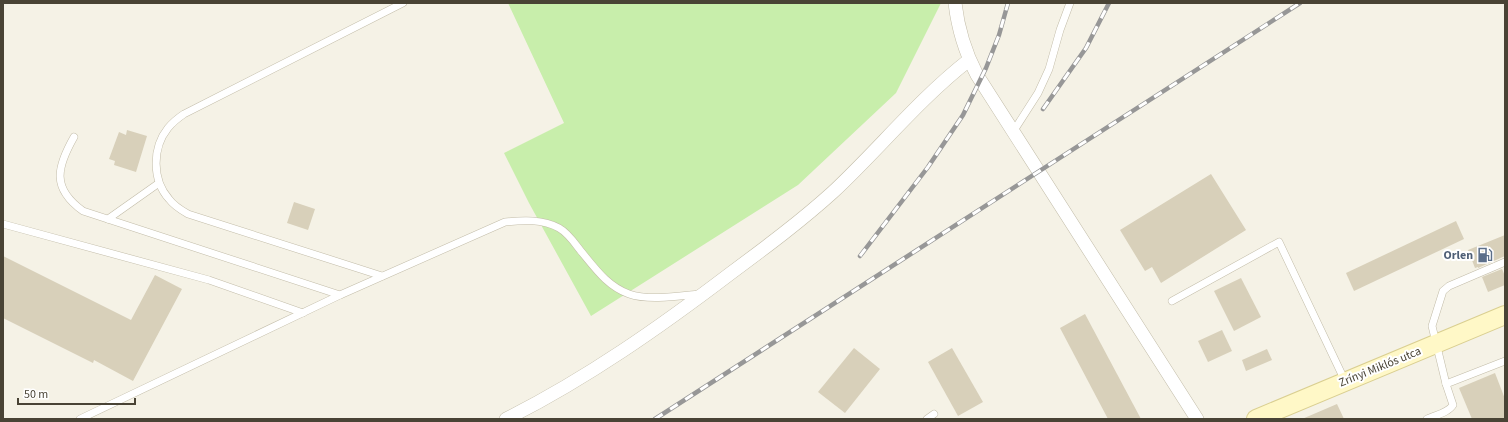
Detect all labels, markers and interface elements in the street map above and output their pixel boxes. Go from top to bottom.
fuel station icon: Orlen [1476,246,1494,264]
place label: Orlen [1444,247,1473,264]
street label: Zrínyi Miklós utca [1336,343,1424,391]
scale bar [18,380,135,406]
text: 50 m [24,386,48,403]

